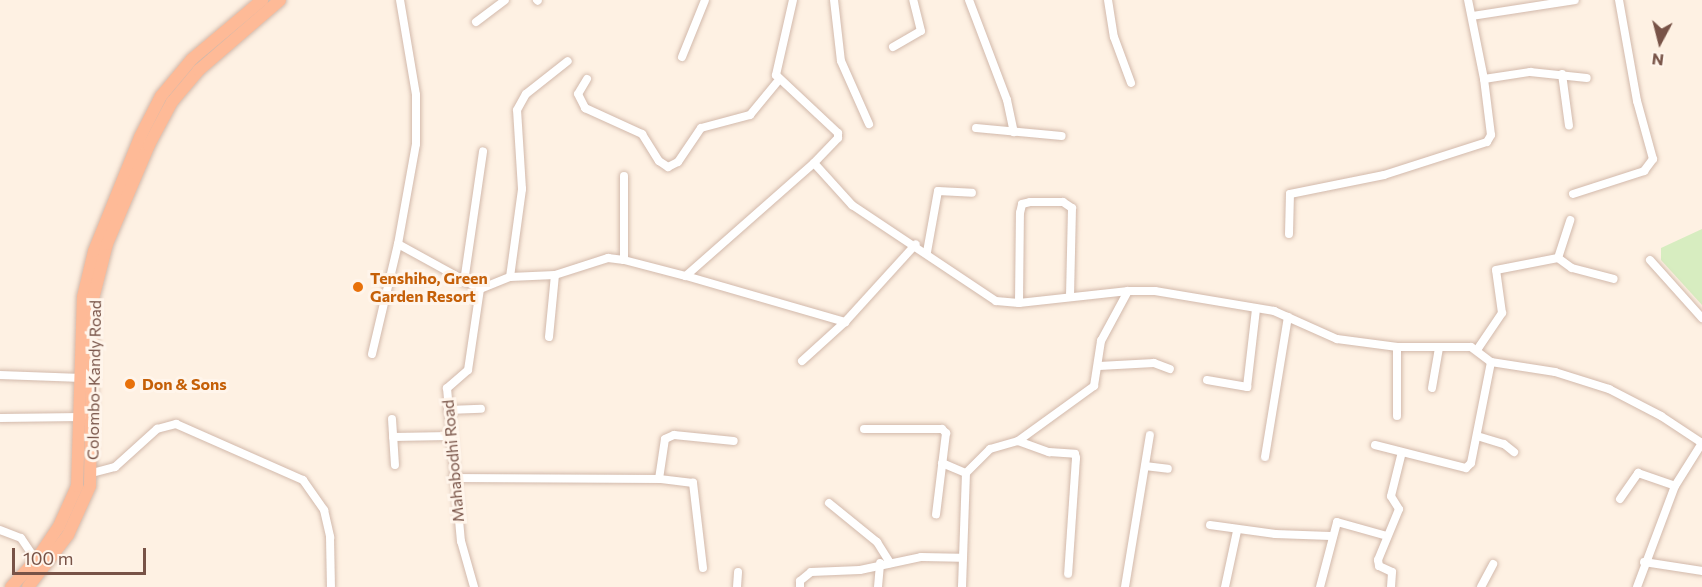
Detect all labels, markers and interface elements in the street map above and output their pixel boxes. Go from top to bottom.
north arrow [1630,12,1690,72]
text: N [1651,50,1665,71]
place label: Tenshiho, Green Garden Resort [370,268,488,306]
marker: Tenshiho, Green Garden Resort [351,280,365,294]
street label: Colombo-Kandy Road [83,300,105,460]
place label: Don & Sons [142,374,227,394]
marker: Don & Sons [123,377,137,391]
street label: Mahabodhi Road [438,399,468,523]
scale bar [15,536,148,574]
text: 100 m [23,547,73,569]

